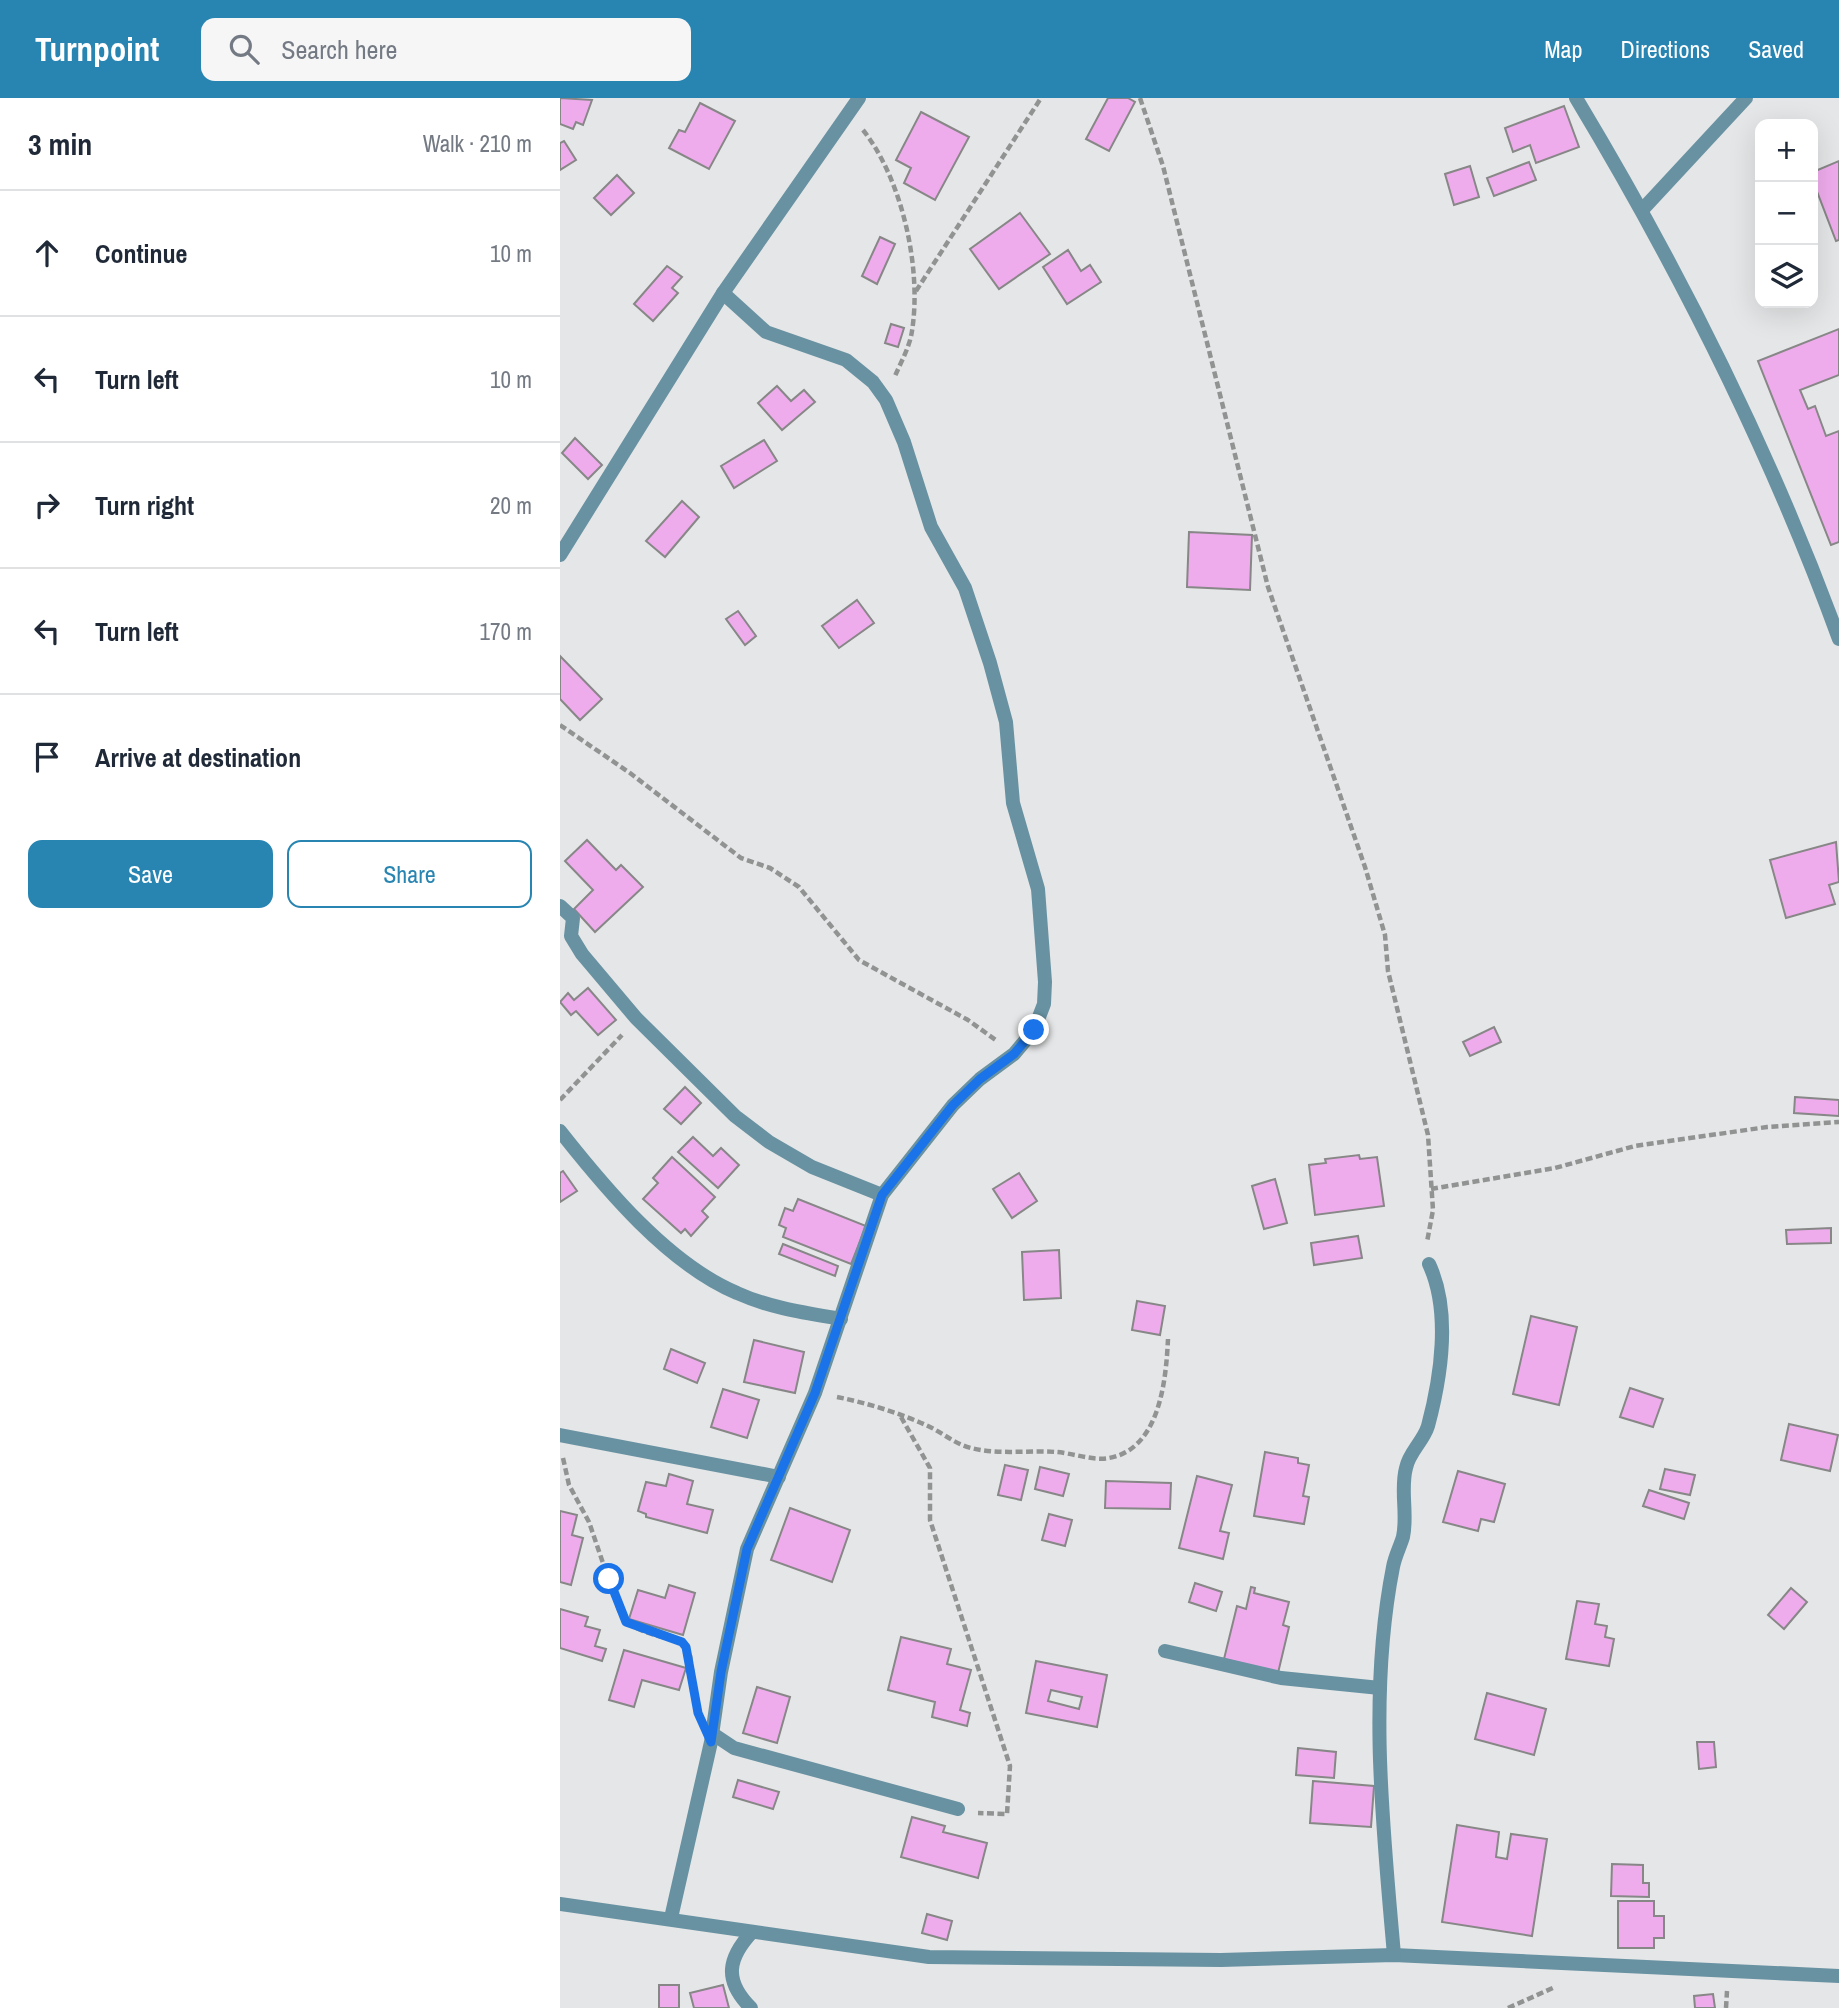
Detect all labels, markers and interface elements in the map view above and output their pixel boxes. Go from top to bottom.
search box [201,18,691,81]
text: Turnpoint [35,27,159,71]
icon: search [225,30,263,68]
text: Search here [281,32,397,67]
text: Map [1544,33,1582,65]
text: Directions [1620,33,1710,65]
text: Saved [1748,33,1804,65]
map controls [1755,119,1818,308]
button: + [1755,119,1818,182]
text: 3 min [28,124,92,164]
text: Walk · 210 m [423,128,532,159]
button: − [1755,182,1818,245]
icon: ahead [28,234,66,272]
text: Continue [95,236,187,271]
text: 10 m [490,238,532,269]
button: layers [1755,245,1818,308]
icon: left [28,360,66,398]
text: Turn left [95,362,179,397]
text: 10 m [490,364,532,395]
icon: right [28,486,66,524]
text: Turn right [95,488,194,523]
text: 20 m [490,490,532,521]
icon: left [28,612,66,650]
text: Turn left [95,614,179,649]
text: 170 m [480,616,532,647]
icon: arrive [28,738,66,776]
text: Arrive at destination [95,740,301,775]
button: Save [28,840,273,908]
button: Share [287,840,532,908]
route end [1018,1014,1049,1045]
route start [593,1563,624,1594]

